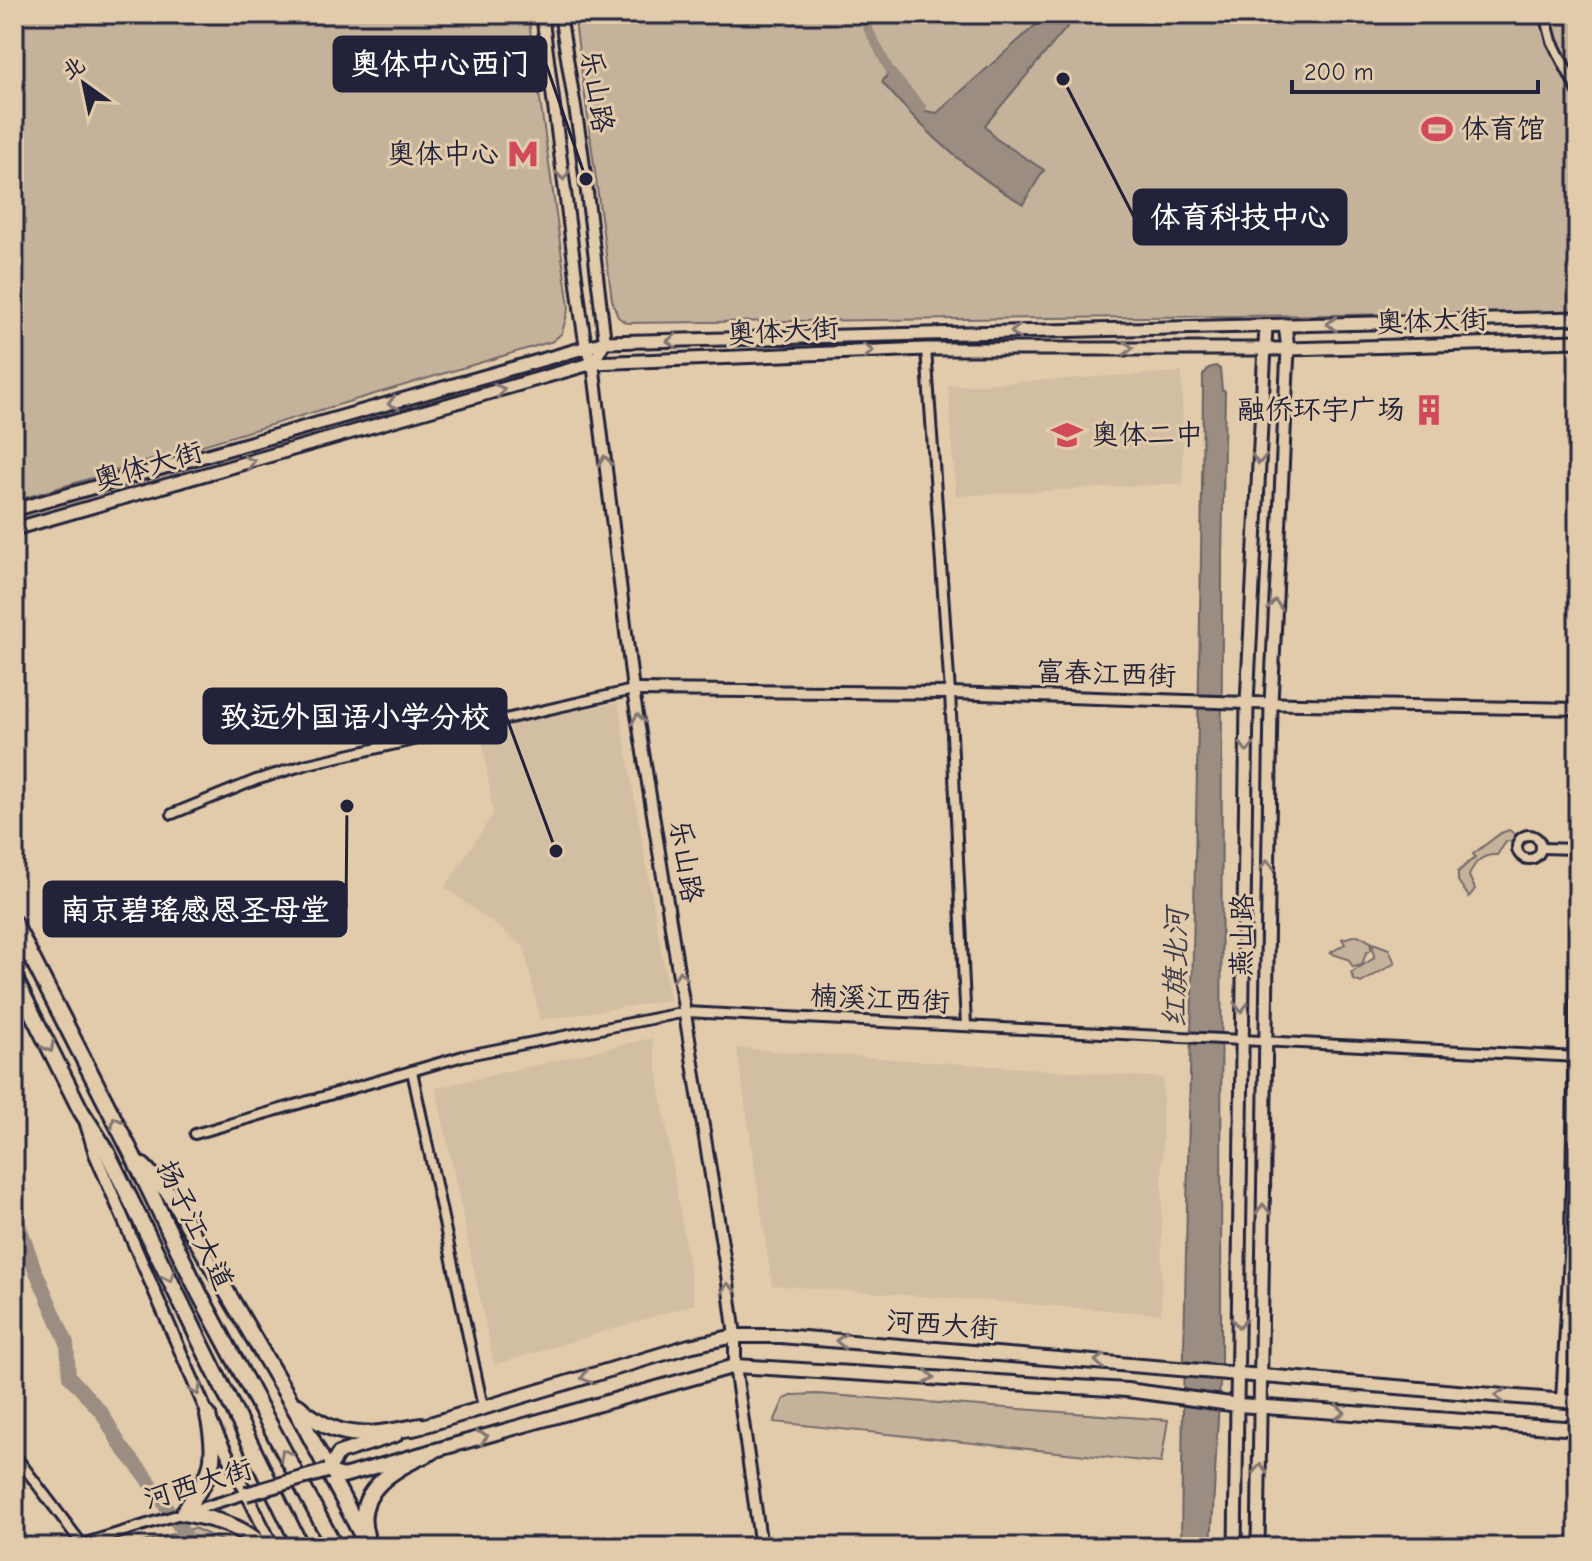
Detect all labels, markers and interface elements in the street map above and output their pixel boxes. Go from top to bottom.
callout: 奥体中心西门 [334,37,546,91]
north arrow [44,44,124,124]
scale bar [1292,44,1538,94]
text: 奥体中心西门 [350,47,530,82]
street label: 乐山路 [575,47,619,135]
text: 北 [57,51,90,85]
text: 200 m [1304,58,1374,86]
sports icon: 体育馆 [1420,112,1454,146]
place label: 体育馆 [1461,113,1545,145]
metro station icon: 奥体中心 [506,137,540,171]
place label: 奥体中心 [387,138,499,170]
one-way arrow [554,168,571,182]
callout: 体育科技中心 [1134,190,1346,244]
text: 体育科技中心 [1150,200,1330,235]
street label: 奥体大街 [1375,303,1489,339]
street label: 奥体大街 [726,312,840,350]
one-way arrow [1325,315,1338,333]
one-way arrow [1009,323,1022,341]
one-way arrow [665,332,678,349]
one-way arrow [1122,339,1135,357]
one-way arrow [862,343,875,360]
one-way arrow [493,383,507,399]
one-way arrow [386,393,400,410]
building icon: 融侨环宇广场 [1412,393,1446,427]
place label: 融侨环宇广场 [1237,394,1405,426]
school or university icon: 奥体二中 [1050,418,1084,452]
place label: 奥体二中 [1091,419,1203,451]
street label: 奥体大街 [90,435,206,497]
one-way arrow [1251,453,1268,466]
one-way arrow [243,455,257,471]
one-way arrow [597,455,614,468]
one-way arrow [1267,598,1284,611]
street label: 富春江西街 [1035,656,1177,692]
callout: 致远外国语小学分校 [204,689,506,743]
text: 致远外国语小学分校 [220,700,490,735]
one-way arrow [630,713,647,726]
one-way arrow [1238,741,1255,754]
street label: 乐山路 [664,817,708,905]
one-way arrow [1259,858,1276,871]
callout: 南京碧瑶感恩圣母堂 [44,882,346,936]
text: 南京碧瑶感恩圣母堂 [60,893,330,928]
street label: 燕山路 [1225,893,1259,977]
water label: 红旗北河 [1157,903,1195,1028]
one-way arrow [672,969,689,983]
street label: 楠溪江西街 [809,979,951,1019]
one-way arrow [1232,1001,1250,1014]
one-way arrow [39,1038,55,1053]
one-way arrow [110,1116,125,1131]
street label: 扬子江大道 [150,1155,240,1295]
one-way arrow [1254,1202,1272,1215]
one-way arrow [159,1269,175,1284]
one-way arrow [720,1281,737,1294]
street label: 河西大街 [885,1305,999,1345]
one-way arrow [1230,1317,1248,1330]
one-way arrow [834,1333,847,1350]
one-way arrow [1093,1353,1106,1370]
one-way arrow [580,1368,594,1384]
one-way arrow [923,1368,936,1385]
one-way arrow [187,1382,203,1396]
one-way arrow [1493,1388,1506,1405]
one-way arrow [1334,1403,1347,1420]
one-way arrow [476,1430,490,1446]
one-way arrow [279,1447,294,1462]
street label: 河西大街 [140,1452,256,1516]
one-way arrow [1251,1462,1269,1475]

